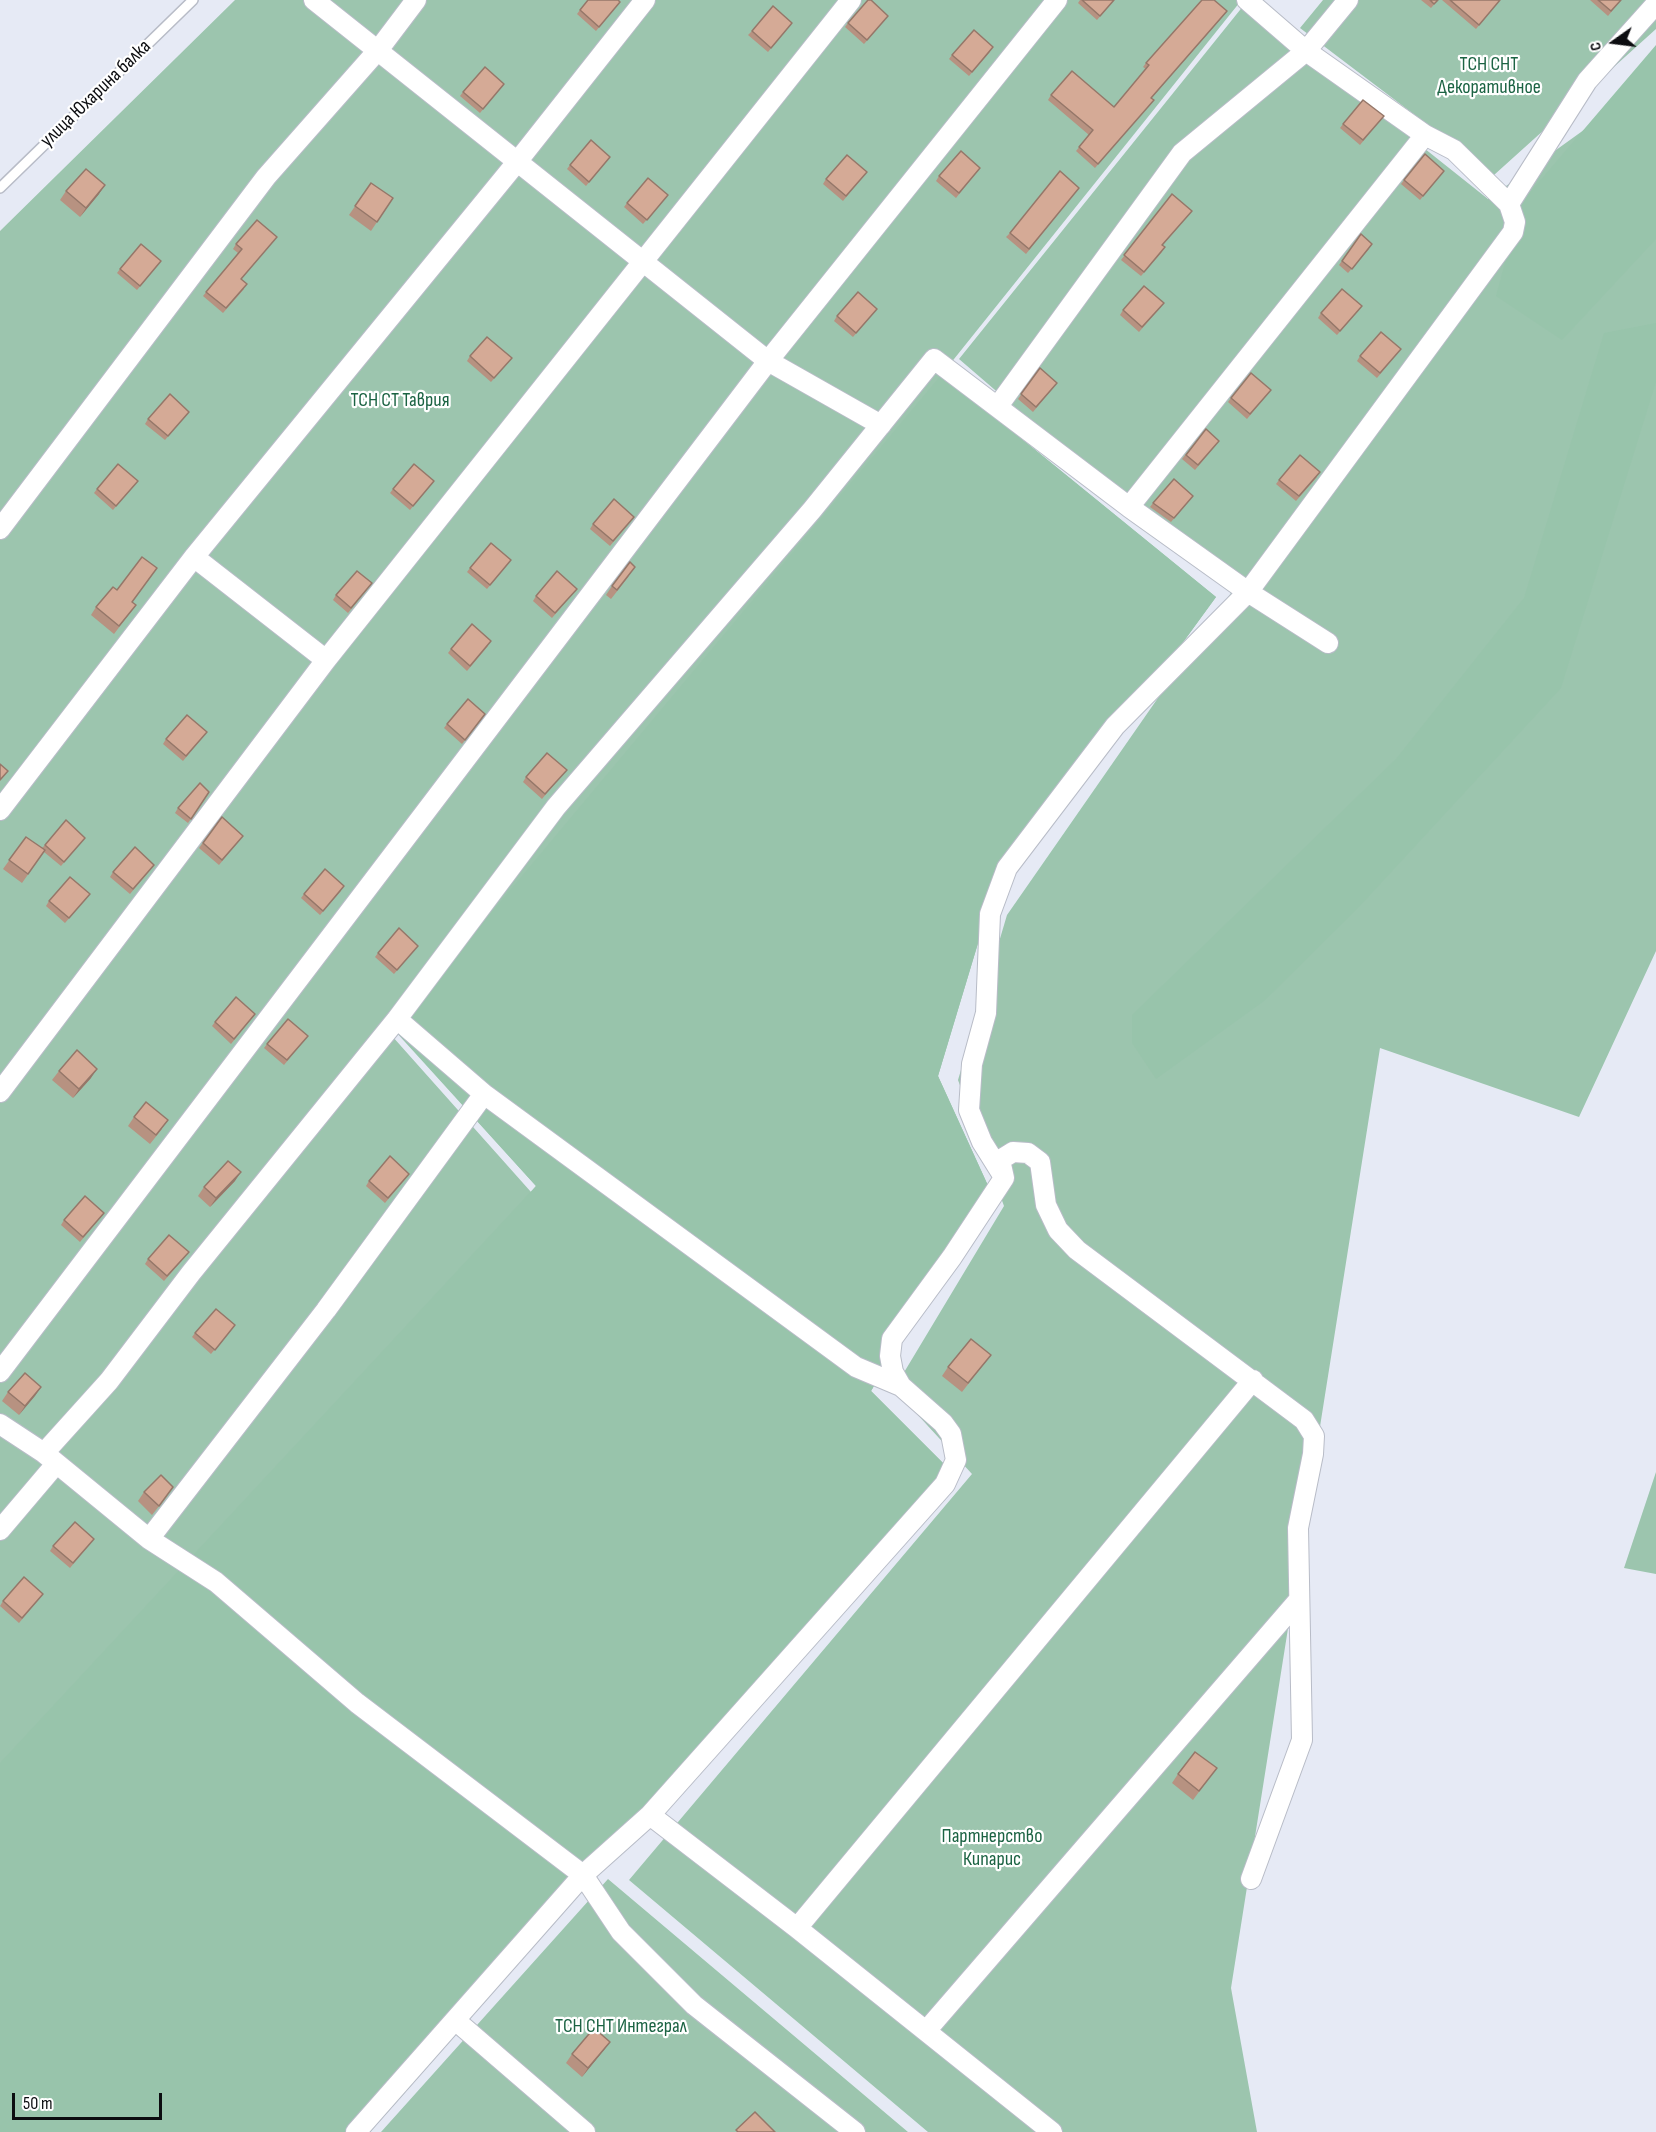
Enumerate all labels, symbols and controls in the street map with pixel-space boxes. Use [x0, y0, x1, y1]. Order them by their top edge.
north arrow [1584, 12, 1644, 72]
street label: улица Юхарина балка [36, 35, 156, 153]
text: С [1586, 40, 1606, 53]
park label: ТСН СНТ Декоративное [1437, 53, 1541, 100]
park label: ТСН СТ Таврия [351, 389, 449, 413]
park label: Партнерство Кипарис [942, 1825, 1042, 1872]
park label: ТСН СНТ Интеграл [555, 2015, 687, 2039]
scale bar [15, 2081, 165, 2119]
text: 50 m [23, 2093, 53, 2114]

